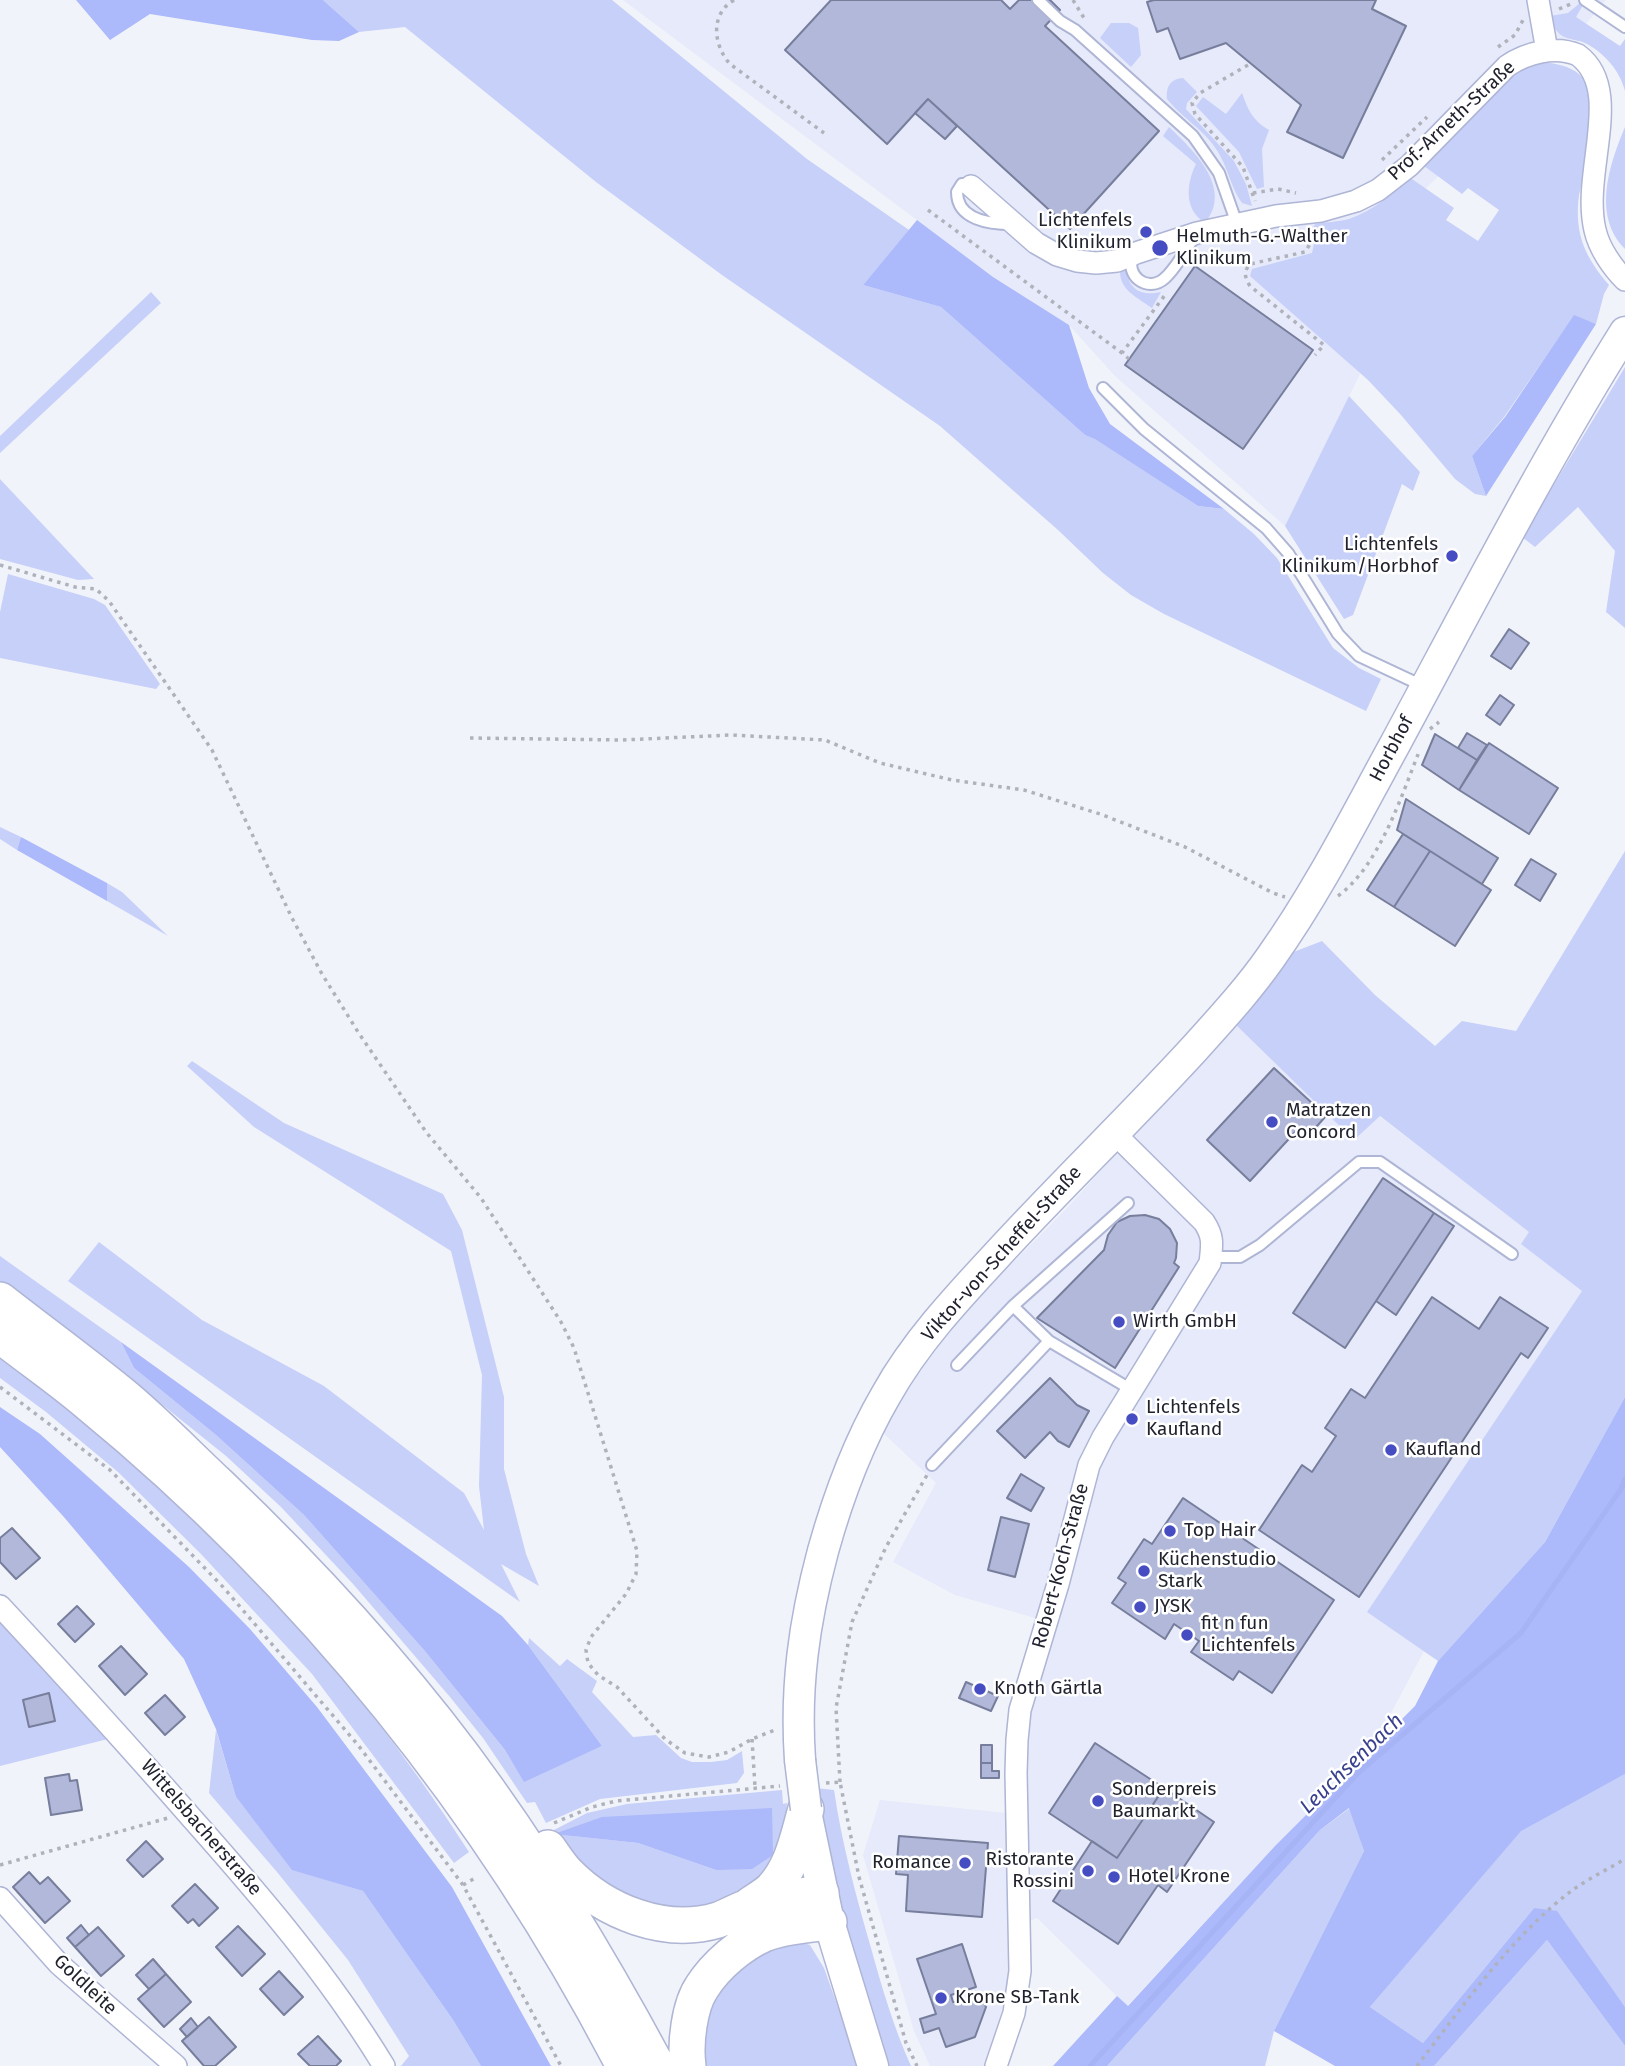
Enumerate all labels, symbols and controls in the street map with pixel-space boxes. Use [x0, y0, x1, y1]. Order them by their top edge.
street label: Prof.-Arneth-Straße [1384, 56, 1520, 186]
place label: Lichtenfels Klinikum [1038, 210, 1132, 254]
marker: Lichtenfels Klinikum [1138, 224, 1154, 240]
place label: Helmuth-G.-Walther Klinikum [1176, 226, 1348, 270]
marker: Helmuth-G.-Walther Klinikum [1150, 238, 1170, 258]
place label: Lichtenfels Klinikum/Horbhof [1281, 534, 1438, 578]
marker: Lichtenfels Klinikum/Horbhof [1444, 548, 1460, 564]
street label: Horbhof [1365, 712, 1419, 786]
place label: Matratzen Concord [1286, 1100, 1371, 1144]
marker: Matratzen Concord [1264, 1114, 1280, 1130]
street label: Viktor-von-Scheffel-Straße [917, 1162, 1087, 1346]
place label: Wirth GmbH [1133, 1311, 1237, 1333]
marker: Wirth GmbH [1111, 1314, 1127, 1330]
place label: Lichtenfels Kaufland [1146, 1397, 1240, 1441]
marker: Lichtenfels Kaufland [1124, 1411, 1140, 1427]
place label: Kaufland [1405, 1439, 1481, 1461]
marker: Kaufland [1383, 1442, 1399, 1458]
street label: Robert-Koch-Straße [1028, 1481, 1094, 1651]
place label: Top Hair [1184, 1520, 1256, 1542]
marker: Top Hair [1162, 1523, 1178, 1539]
place label: Küchenstudio Stark [1158, 1549, 1276, 1593]
marker: Küchenstudio Stark [1136, 1563, 1152, 1579]
place label: JYSK [1154, 1596, 1191, 1618]
marker: JYSK [1132, 1599, 1148, 1615]
place label: fit n fun Lichtenfels [1201, 1613, 1295, 1657]
marker: fit n fun Lichtenfels [1179, 1627, 1195, 1643]
place label: Knoth Gärtla [994, 1678, 1103, 1700]
marker: Knoth Gärtla [972, 1681, 988, 1697]
water label: Leuchsenbach [1295, 1708, 1409, 1820]
street label: Wittelsbacherstraße [136, 1755, 266, 1901]
place label: Sonderpreis Baumarkt [1112, 1779, 1216, 1823]
marker: Sonderpreis Baumarkt [1090, 1793, 1106, 1809]
place label: Ristorante Rossini [986, 1849, 1074, 1893]
place label: Romance [872, 1852, 951, 1874]
marker: Romance [957, 1855, 973, 1871]
marker: Ristorante Rossini [1080, 1863, 1096, 1879]
place label: Hotel Krone [1128, 1866, 1230, 1888]
marker: Hotel Krone [1106, 1869, 1122, 1885]
street label: Goldleite [49, 1950, 121, 2020]
place label: Krone SB-Tank [955, 1987, 1079, 2009]
marker: Krone SB-Tank [933, 1990, 949, 2006]

